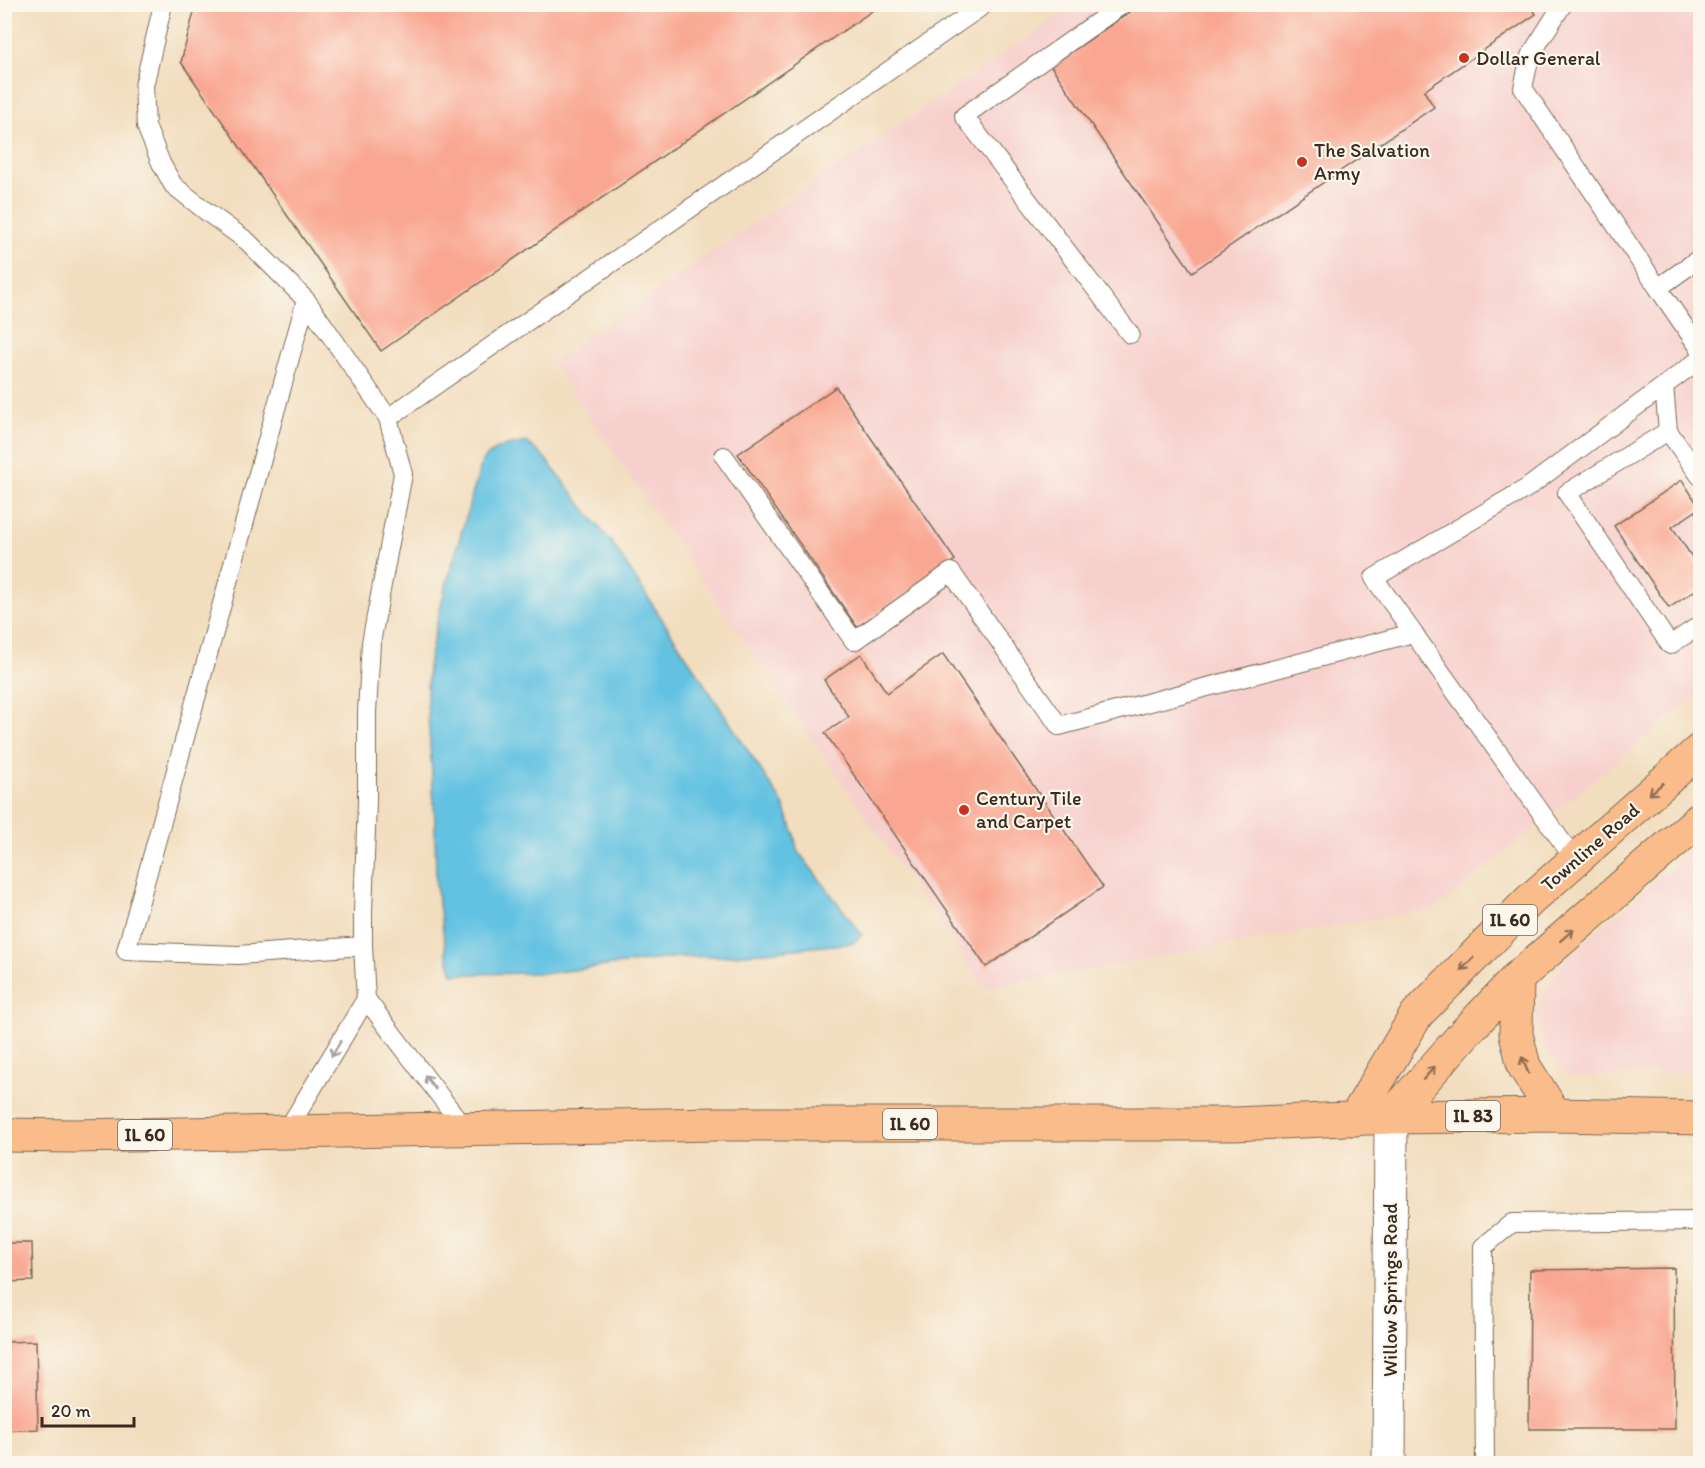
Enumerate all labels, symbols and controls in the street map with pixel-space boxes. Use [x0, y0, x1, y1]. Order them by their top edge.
place label: Dollar General [1476, 46, 1601, 70]
marker: Dollar General [1457, 51, 1471, 65]
place label: The Salvation Army [1314, 138, 1430, 185]
marker: The Salvation Army [1295, 155, 1309, 169]
one-way arrow [1649, 782, 1664, 796]
place label: Century Tile and Carpet [976, 786, 1081, 833]
street label: Townline Road [1536, 797, 1644, 896]
marker: Century Tile and Carpet [957, 803, 971, 817]
road number: IL 60 [1483, 905, 1537, 935]
one-way arrow [1559, 929, 1575, 942]
one-way arrow [1460, 956, 1474, 971]
one-way arrow [330, 1040, 342, 1057]
one-way arrow [1519, 1056, 1530, 1075]
one-way arrow [1423, 1065, 1436, 1081]
one-way arrow [423, 1075, 436, 1091]
road number: IL 83 [1446, 1101, 1500, 1131]
road number: IL 60 [883, 1109, 937, 1139]
road number: IL 60 [118, 1120, 172, 1150]
street label: Willow Springs Road [1378, 1203, 1402, 1377]
scale bar [42, 1390, 134, 1428]
text: 20 m [51, 1400, 91, 1422]

